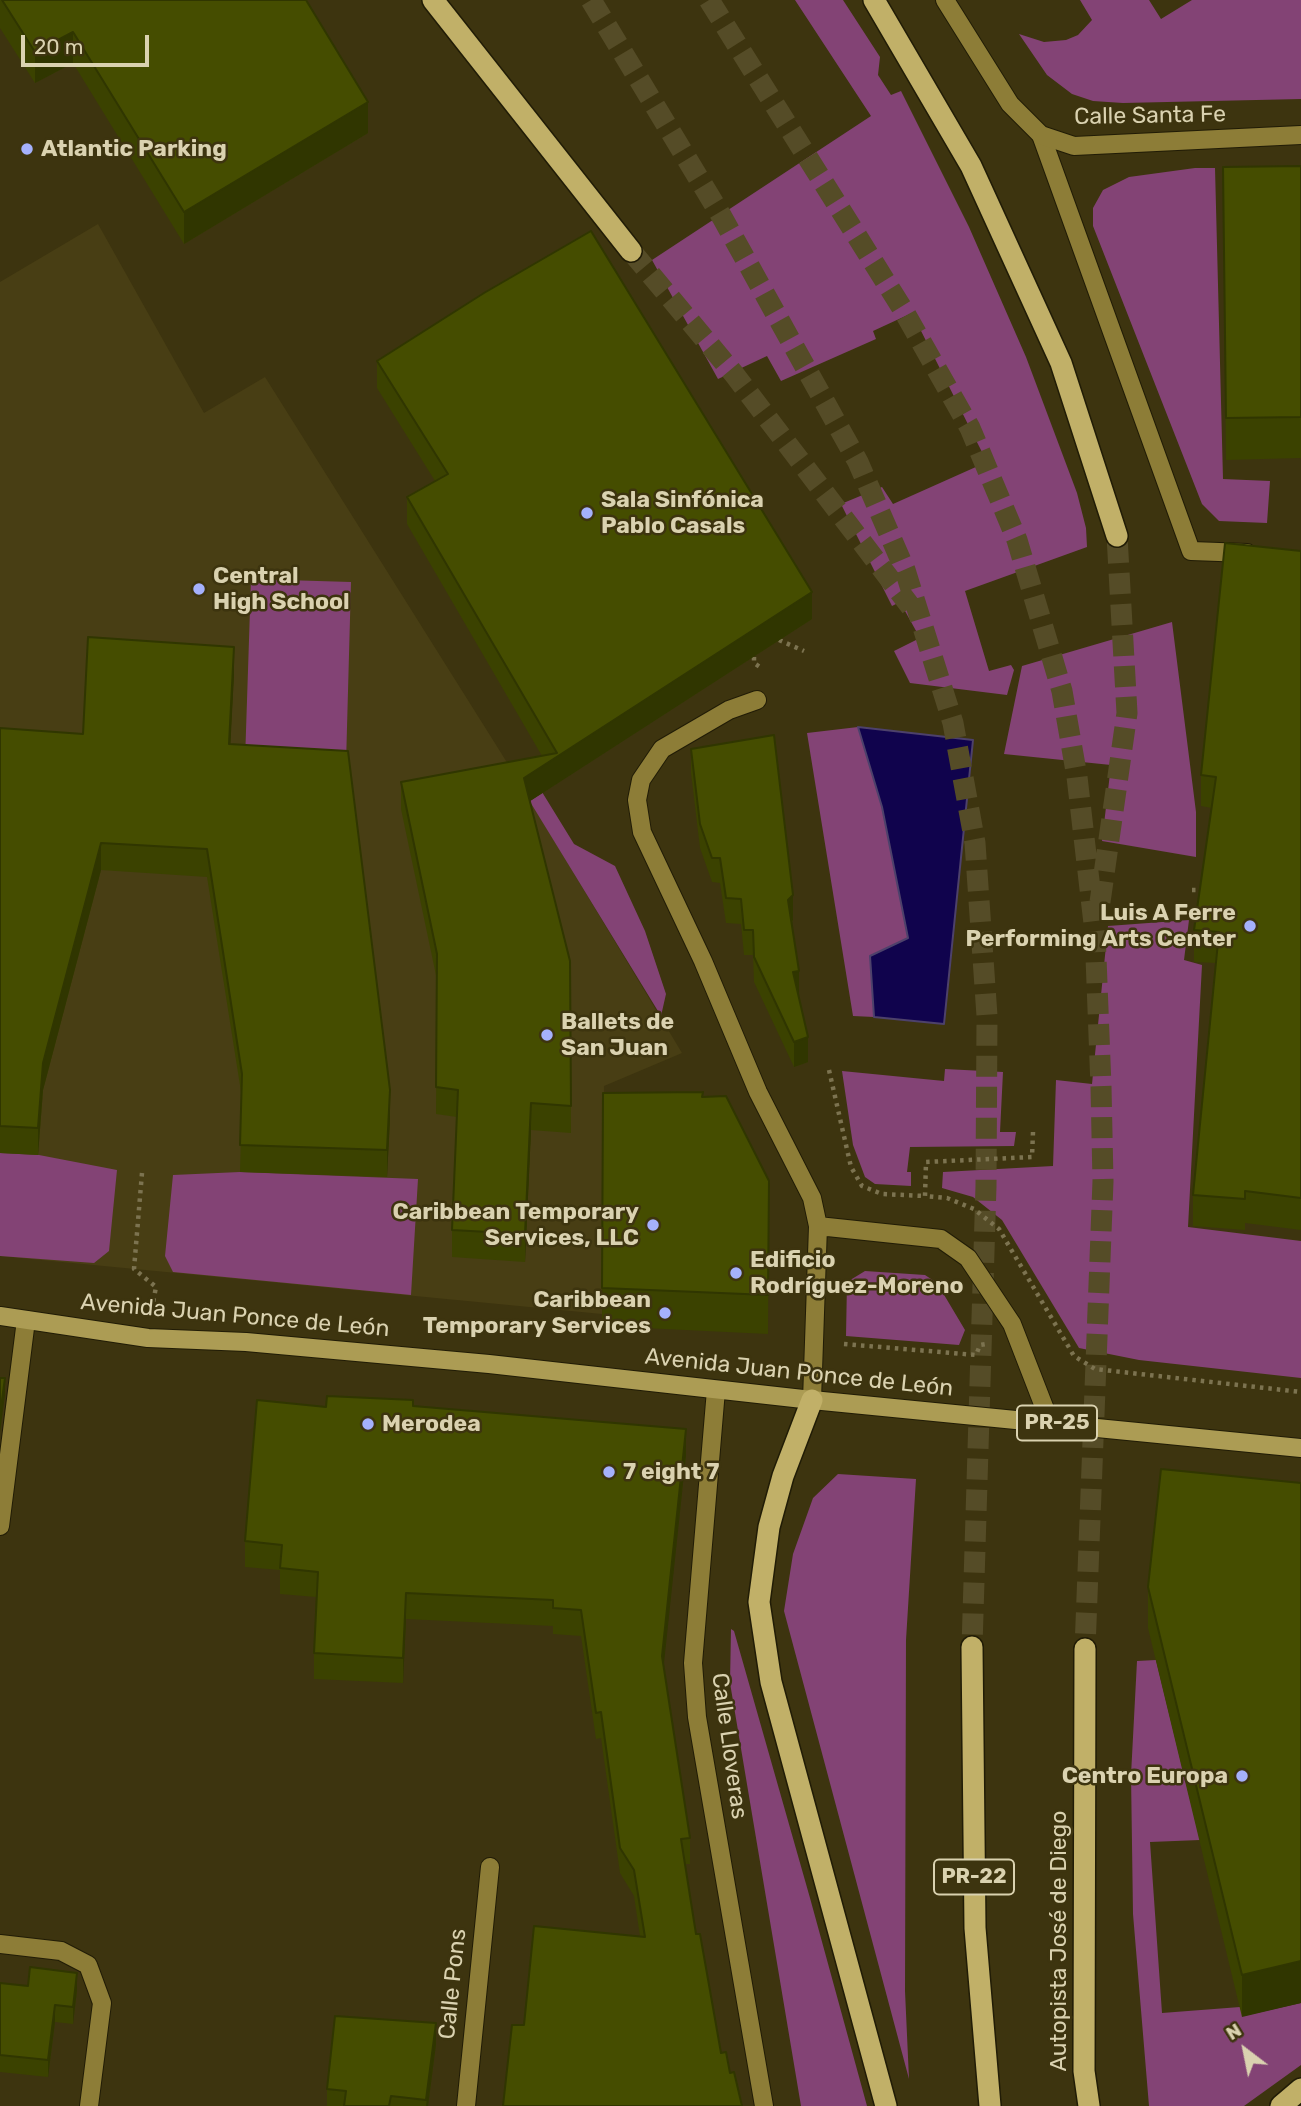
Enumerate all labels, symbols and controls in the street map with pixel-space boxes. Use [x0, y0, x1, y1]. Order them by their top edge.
scale bar [24, 21, 152, 65]
text: 20 m [34, 34, 83, 59]
street label: Calle Santa Fe [1074, 101, 1226, 131]
place label: Atlantic Parking [41, 135, 227, 163]
marker: Atlantic Parking [19, 141, 35, 157]
place label: Sala Sinfónica Pablo Casals [601, 486, 764, 540]
marker: Sala Sinfónica Pablo Casals [579, 505, 595, 521]
place label: Central High School [213, 562, 350, 616]
marker: Central High School [191, 581, 207, 597]
place label: Luis A Ferre Performing Arts Center [965, 899, 1236, 953]
marker: Luis A Ferre Performing Arts Center [1242, 918, 1258, 934]
place label: Ballets de San Juan [561, 1008, 674, 1062]
marker: Ballets de San Juan [539, 1027, 555, 1043]
place label: Caribbean Temporary Services, LLC [393, 1198, 639, 1252]
marker: Caribbean Temporary Services, LLC [645, 1217, 661, 1233]
place label: Edificio Rodríguez-Moreno [750, 1246, 964, 1300]
marker: Edificio Rodríguez-Moreno [728, 1265, 744, 1281]
place label: Caribbean Temporary Services [423, 1286, 651, 1340]
street label: Avenida Juan Ponce de León [79, 1289, 391, 1343]
marker: Caribbean Temporary Services [657, 1305, 673, 1321]
street label: Avenida Juan Ponce de León [643, 1343, 955, 1403]
road number: PR-25 [1017, 1406, 1097, 1440]
place label: Merodea [382, 1410, 481, 1438]
marker: Merodea [360, 1416, 376, 1432]
place label: 7 eight 7 [623, 1458, 720, 1486]
marker: 7 eight 7 [601, 1464, 617, 1480]
street label: Calle Lloveras [705, 1671, 753, 1821]
place label: Centro Europa [1062, 1762, 1228, 1790]
marker: Centro Europa [1234, 1768, 1250, 1784]
street label: Autopista José de Diego [1045, 1810, 1073, 2072]
road number: PR-22 [934, 1860, 1014, 1895]
street label: Calle Pons [433, 1927, 473, 2041]
north arrow [1210, 2015, 1280, 2085]
text: N [1222, 2018, 1245, 2045]

